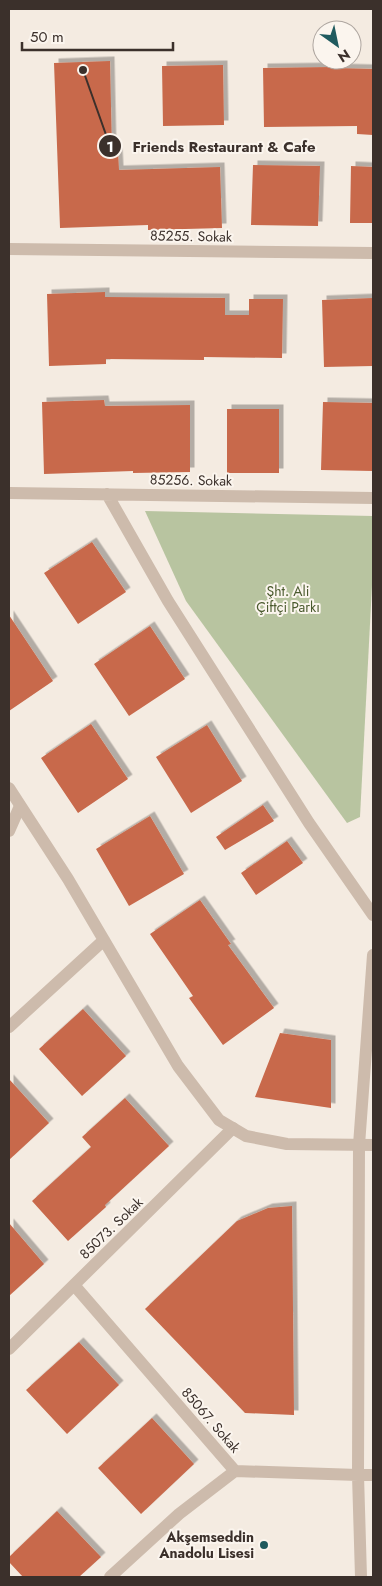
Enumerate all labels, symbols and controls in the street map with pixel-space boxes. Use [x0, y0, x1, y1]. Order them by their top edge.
scale bar [22, 20, 174, 52]
north arrow [312, 20, 362, 70]
text: 50 m [30, 26, 64, 48]
text: N [334, 44, 354, 67]
callout: Friends Restaurant & Cafe [98, 131, 326, 161]
text: 1 [106, 136, 114, 158]
text: Friends Restaurant & Cafe [132, 136, 316, 158]
street label: 85255. Sokak [150, 225, 233, 247]
street label: 85256. Sokak [150, 469, 233, 491]
park label: Şht. Ali Çiftçi Parkı [256, 581, 320, 617]
street label: 85073. Sokak [75, 1192, 148, 1264]
street label: 85067. Sokak [177, 1383, 246, 1458]
place label: Akşemseddin Anadolu Lisesi [158, 1527, 254, 1563]
marker: Akşemseddin Anadolu Lisesi [258, 1539, 270, 1551]

